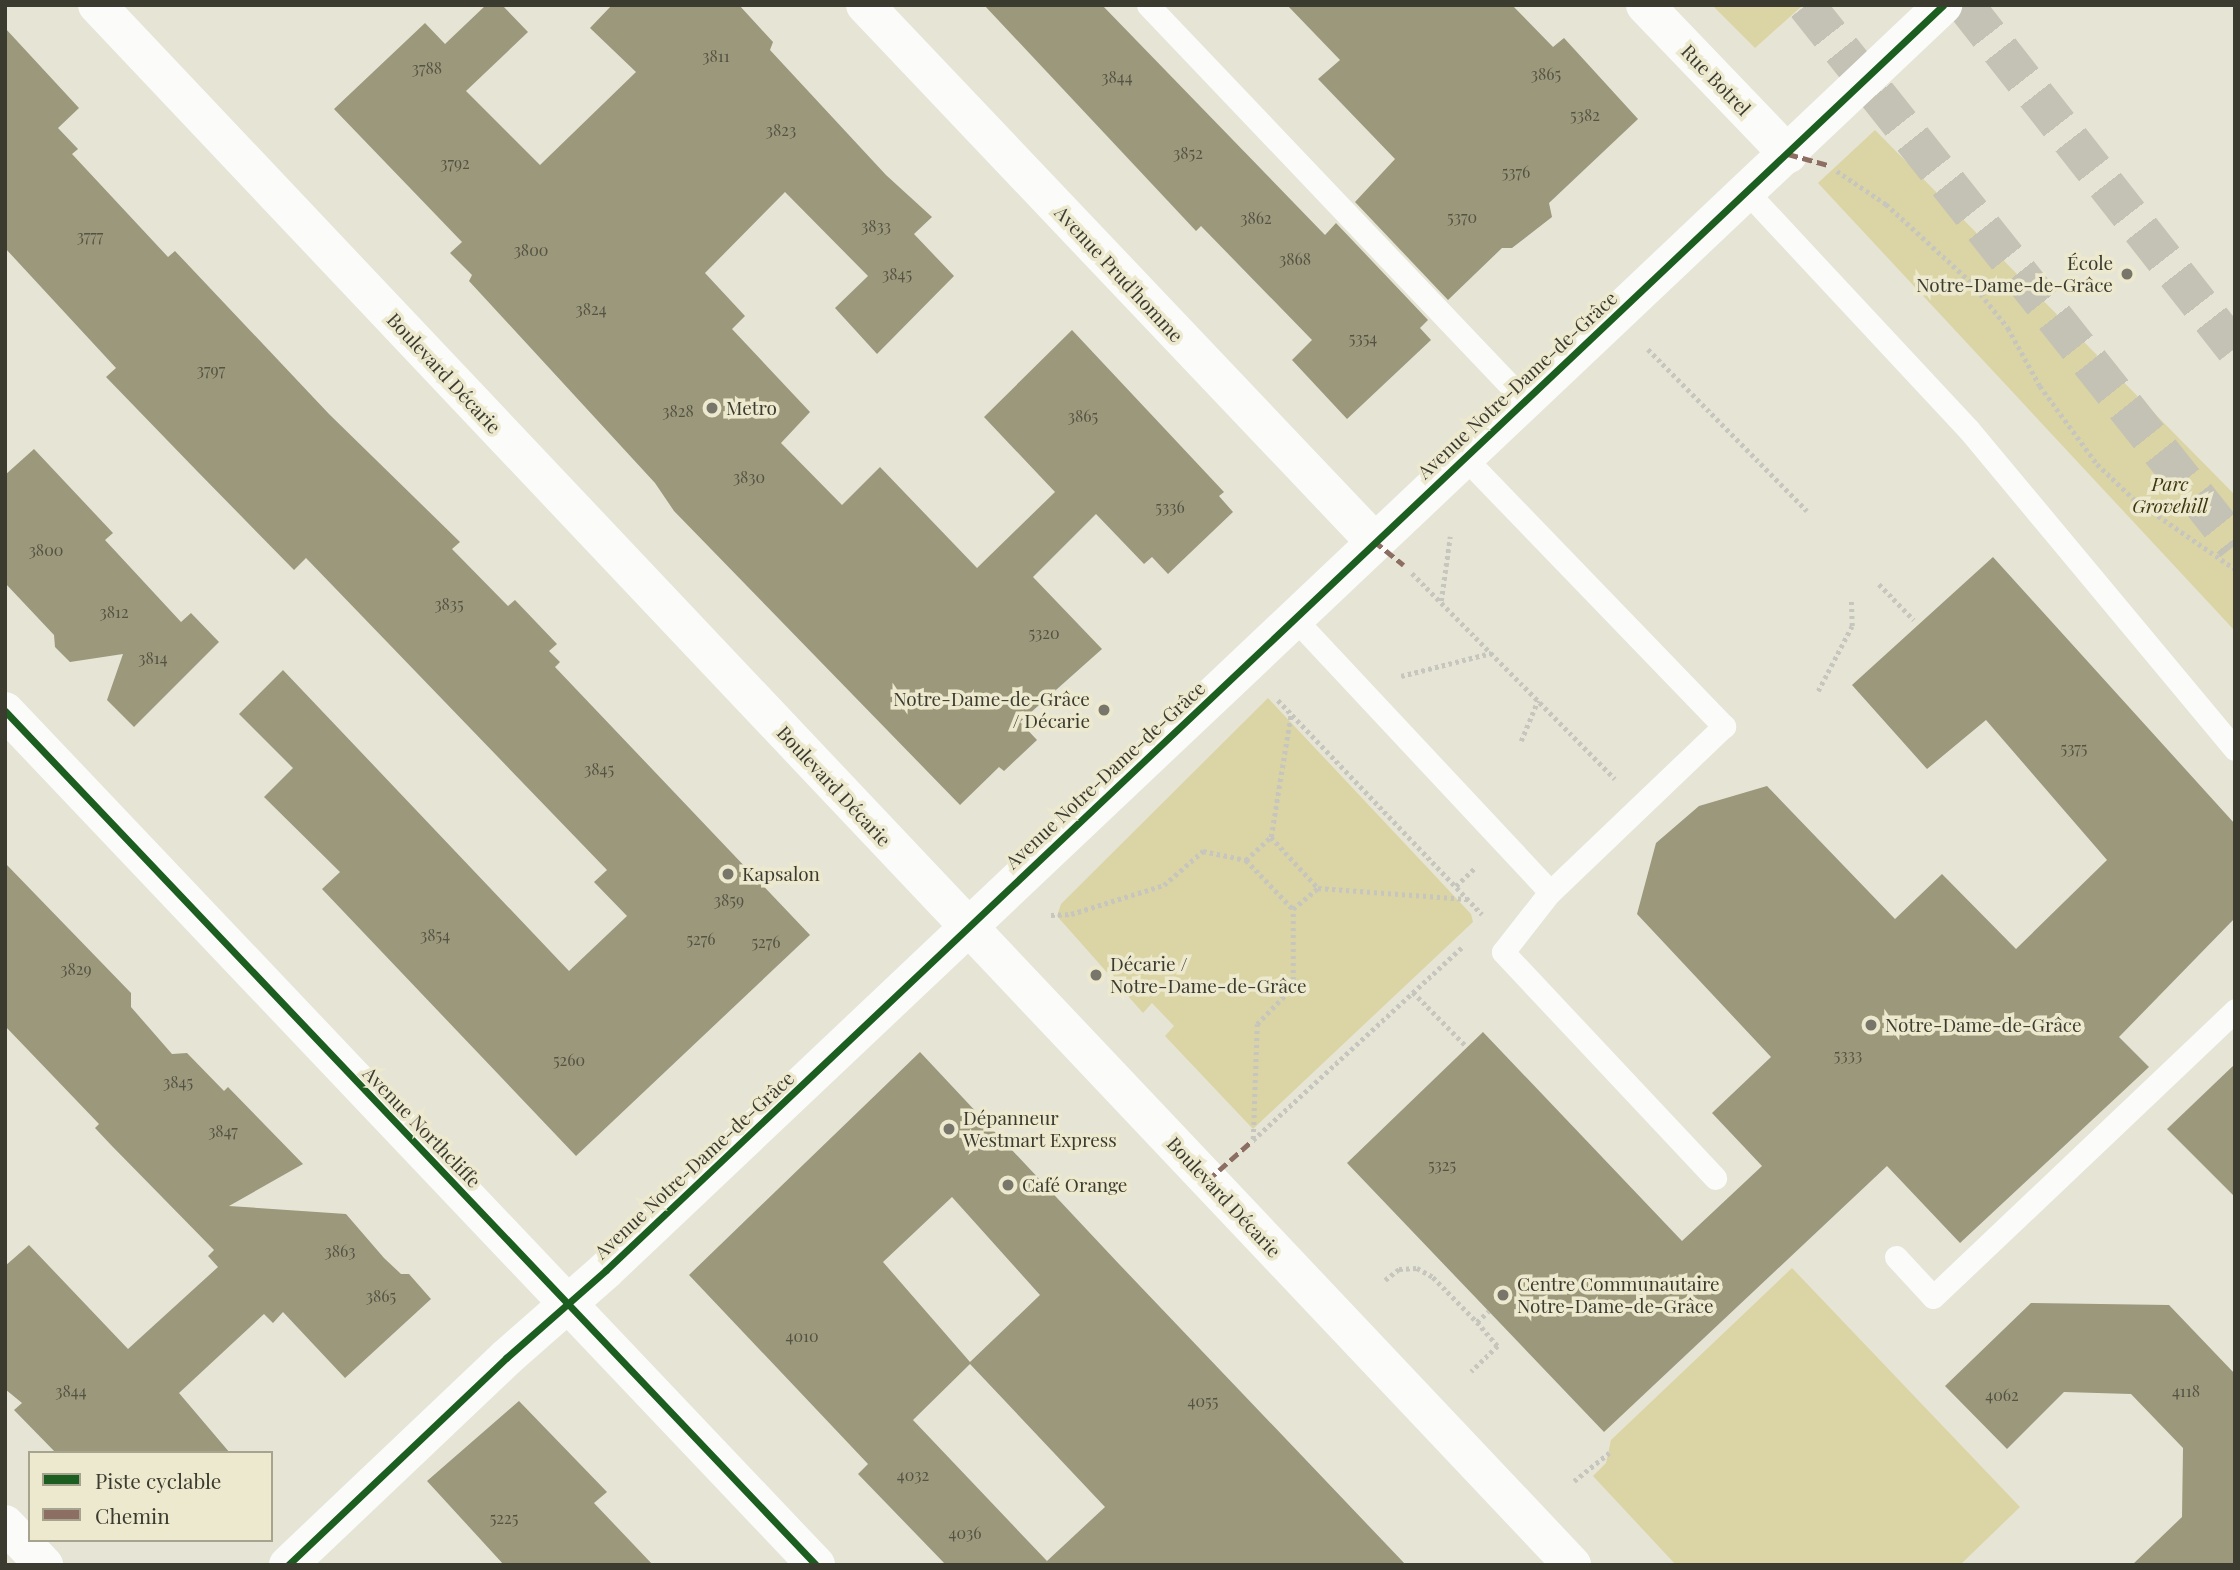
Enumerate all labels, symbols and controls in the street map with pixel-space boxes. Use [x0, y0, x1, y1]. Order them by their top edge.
street label: Rue Botrel [1677, 40, 1755, 120]
house number: 3811 [702, 46, 730, 66]
house number: 3788 [412, 58, 442, 78]
house number: 3865 [1531, 64, 1561, 84]
house number: 3844 [1101, 67, 1133, 87]
house number: 5382 [1570, 105, 1600, 125]
house number: 3823 [766, 120, 796, 140]
house number: 3852 [1173, 143, 1203, 163]
house number: 3792 [440, 153, 470, 173]
house number: 5376 [1502, 162, 1530, 182]
street label: Avenue Prud'homme [1050, 201, 1188, 347]
house number: 5370 [1447, 207, 1477, 227]
house number: 3862 [1240, 208, 1272, 228]
house number: 3833 [861, 216, 891, 236]
house number: 3777 [77, 226, 103, 246]
house number: 3800 [514, 240, 548, 260]
house number: 3868 [1279, 249, 1311, 269]
place label: École Notre-Dame-de-Grâce [1916, 252, 2113, 296]
house number: 3845 [882, 264, 912, 284]
marker: École Notre-Dame-de-Grâce [2119, 266, 2135, 282]
street label: Avenue Notre-Dame-de-Grâce [1413, 287, 1621, 483]
house number: 3824 [575, 299, 607, 319]
street label: Boulevard Décarie [382, 308, 506, 438]
house number: 5354 [1349, 328, 1377, 348]
house number: 3797 [197, 360, 225, 380]
place label: Metro [726, 397, 777, 419]
marker: Metro [704, 400, 720, 416]
house number: 3828 [662, 401, 694, 421]
house number: 3865 [1068, 406, 1098, 426]
house number: 3830 [733, 467, 765, 487]
park label: Parc Grovehill [2132, 473, 2208, 517]
house number: 5336 [1155, 497, 1185, 517]
house number: 3800 [29, 540, 63, 560]
house number: 3835 [434, 594, 464, 614]
house number: 3812 [99, 602, 129, 622]
house number: 5320 [1028, 623, 1060, 643]
house number: 3814 [138, 648, 168, 668]
street label: Avenue Notre-Dame-de-Grâce [1001, 677, 1209, 873]
place label: Notre-Dame-de-Grâce / Décarie [893, 688, 1090, 732]
marker: Notre-Dame-de-Grâce / Décarie [1096, 702, 1112, 718]
street label: Boulevard Décarie [772, 721, 896, 851]
house number: 5375 [2061, 738, 2087, 758]
house number: 3845 [584, 759, 614, 779]
place label: Kapsalon [742, 863, 820, 885]
marker: Kapsalon [720, 866, 736, 882]
house number: 3859 [714, 890, 744, 910]
house number: 3854 [420, 925, 450, 945]
house number: 5276 [686, 929, 716, 949]
house number: 5276 [751, 932, 781, 952]
place label: Décarie / Notre-Dame-de-Grâce [1110, 953, 1307, 997]
house number: 3829 [60, 959, 92, 979]
marker: Décarie / Notre-Dame-de-Grâce [1088, 967, 1104, 983]
place label: Notre-Dame-de-Grâce [1885, 1014, 2082, 1036]
marker: Notre-Dame-de-Grâce [1863, 1017, 1879, 1033]
house number: 5333 [1834, 1045, 1862, 1065]
house number: 5260 [553, 1050, 585, 1070]
street label: Avenue Northcliffe [359, 1062, 485, 1192]
street label: Avenue Notre-Dame-de-Grâce [590, 1067, 798, 1263]
house number: 3845 [163, 1072, 193, 1092]
place label: Dépanneur Westmart Express [963, 1107, 1117, 1151]
house number: 3847 [208, 1121, 238, 1141]
marker: Dépanneur Westmart Express [941, 1121, 957, 1137]
street label: Boulevard Décarie [1162, 1132, 1286, 1262]
house number: 5325 [1428, 1155, 1456, 1175]
place label: Café Orange [1022, 1174, 1127, 1196]
marker: Café Orange [1000, 1177, 1016, 1193]
house number: 3863 [324, 1241, 356, 1261]
place label: Centre Communautaire Notre-Dame-de-Grâce [1517, 1273, 1720, 1317]
house number: 3865 [366, 1286, 396, 1306]
marker: Centre Communautaire Notre-Dame-de-Grâce [1495, 1287, 1511, 1303]
house number: 4010 [785, 1326, 819, 1346]
house number: 3844 [55, 1381, 87, 1401]
house number: 4118 [2172, 1381, 2200, 1401]
house number: 4062 [1985, 1385, 2019, 1405]
house number: 4055 [1188, 1391, 1218, 1411]
legend [28, 1451, 273, 1542]
house number: 4032 [897, 1465, 929, 1485]
text: Piste cyclable [95, 1466, 221, 1494]
text: Chemin [95, 1501, 170, 1529]
house number: 5225 [490, 1508, 518, 1528]
house number: 4036 [949, 1523, 981, 1543]

